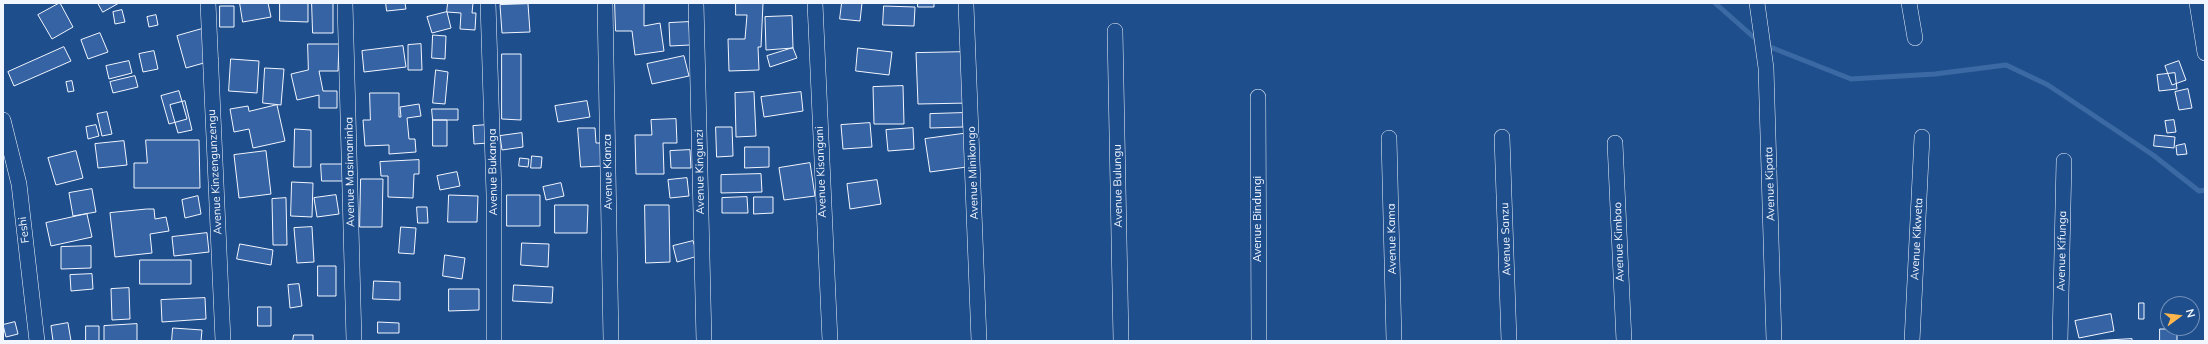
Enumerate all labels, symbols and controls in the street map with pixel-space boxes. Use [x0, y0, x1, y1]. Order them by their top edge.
street label: Avenue Kinzengunzengu [205, 109, 225, 235]
street label: Avenue Masimaninba [342, 117, 358, 227]
street label: Avenue Kisangani [813, 126, 829, 218]
street label: Avenue Minikongo [965, 126, 981, 220]
street label: Avenue Bukanga [486, 128, 500, 216]
street label: Avenue Kingunzi [693, 129, 707, 215]
street label: Avenue Kianza [601, 134, 615, 210]
street label: Avenue Bulungu [1111, 144, 1125, 228]
street label: Avenue Kipata [1762, 147, 1778, 221]
street label: Avenue Bindungi [1251, 176, 1265, 262]
street label: Avenue Kikweta [1908, 198, 1926, 280]
street label: Avenue Sanzu [1498, 202, 1514, 276]
street label: Avenue Kimbao [1611, 202, 1627, 282]
street label: Avenue Kama [1385, 203, 1399, 275]
street label: Avenue Kifunga [2055, 211, 2069, 291]
street label: Feshi [16, 216, 32, 244]
north arrow [2160, 296, 2200, 336]
text: N [2183, 307, 2198, 319]

